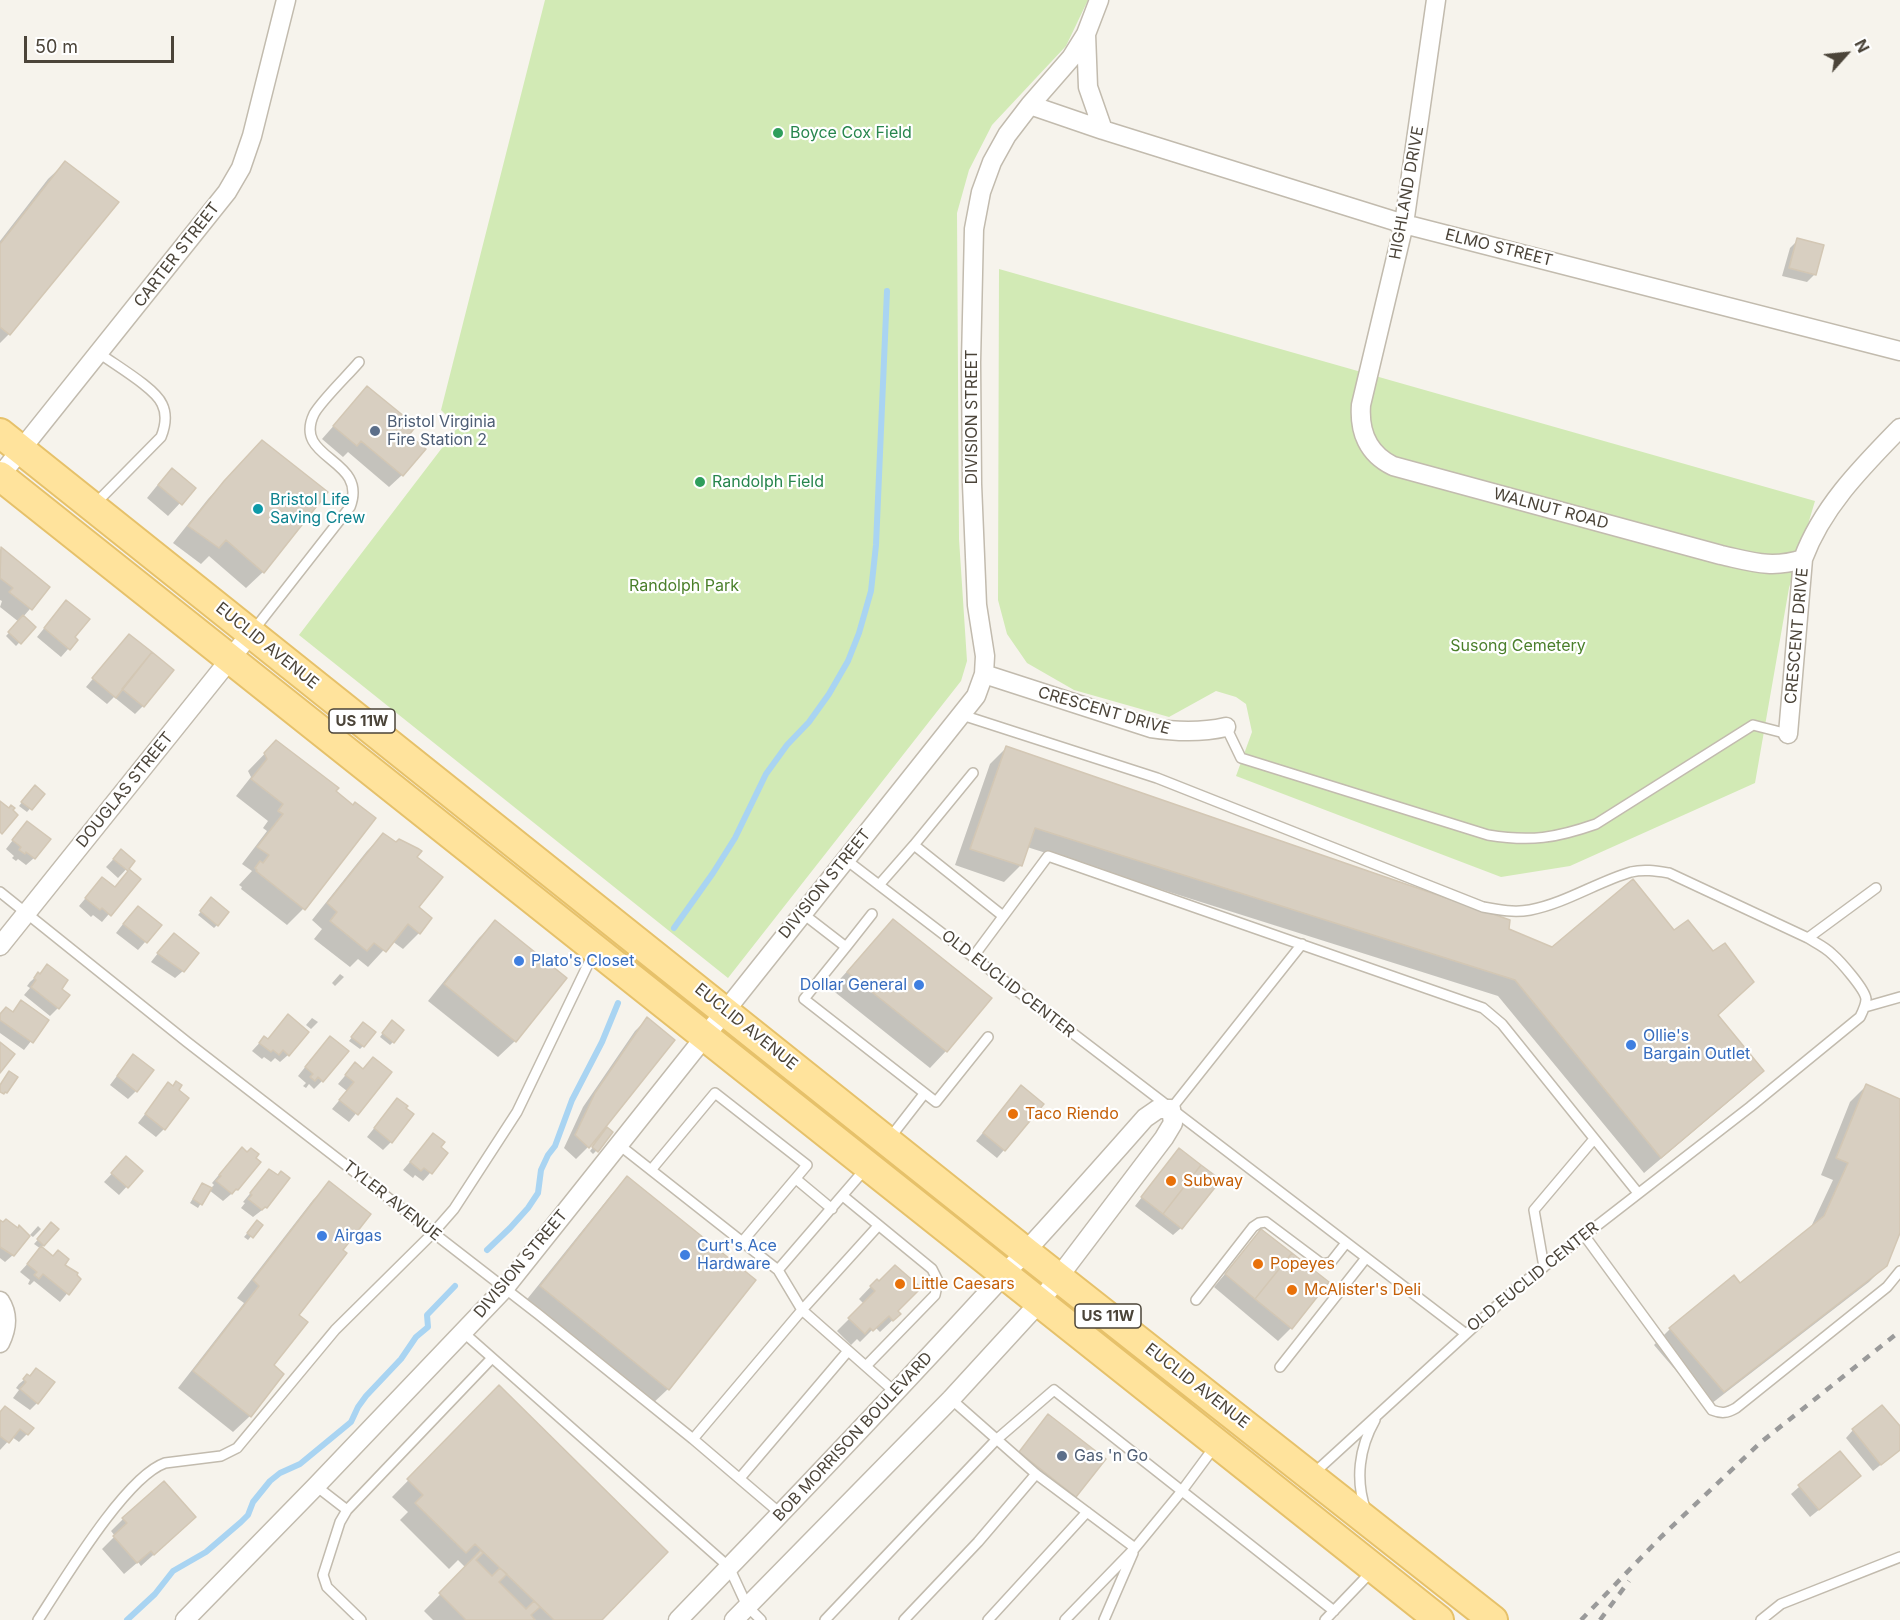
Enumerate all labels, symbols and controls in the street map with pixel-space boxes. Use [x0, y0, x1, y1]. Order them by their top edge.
scale bar [27, 24, 177, 62]
north arrow [1816, 24, 1876, 84]
text: 50 m [35, 36, 78, 57]
text: N [1850, 36, 1874, 56]
place label: Boyce Cox Field [790, 123, 912, 143]
street label: HIGHLAND DRIVE [1386, 125, 1428, 261]
marker: Boyce Cox Field [771, 126, 785, 140]
street label: CARTER STREET [130, 199, 224, 311]
street label: ELMO STREET [1443, 225, 1555, 271]
street label: DIVISION STREET [962, 350, 982, 484]
place label: Bristol Virginia Fire Station 2 [387, 412, 496, 450]
marker: Bristol Virginia Fire Station 2 [368, 424, 382, 438]
place label: Randolph Field [712, 472, 824, 492]
marker: Randolph Field [693, 475, 707, 489]
street label: WALNUT ROAD [1491, 484, 1611, 534]
place label: Bristol Life Saving Crew [270, 490, 365, 528]
marker: Bristol Life Saving Crew [251, 502, 265, 516]
street label: CRESCENT DRIVE [1781, 567, 1813, 705]
park label: Randolph Park [629, 576, 739, 596]
street label: EUCLID AVENUE [212, 599, 322, 693]
park label: Susong Cemetery [1450, 636, 1586, 656]
street label: CRESCENT DRIVE [1036, 683, 1172, 739]
road number: US 11W [329, 709, 395, 733]
street label: DOUGLAS STREET [73, 728, 177, 852]
street label: DIVISION STREET [775, 826, 875, 942]
street label: OLD EUCLID CENTER [938, 926, 1078, 1042]
place label: Plato's Closet [531, 951, 634, 971]
marker: Plato's Closet [512, 954, 526, 968]
place label: Dollar General [800, 975, 907, 995]
marker: Dollar General [912, 978, 926, 992]
street label: EUCLID AVENUE [691, 980, 801, 1074]
place label: Ollie's Bargain Outlet [1643, 1026, 1750, 1064]
marker: Ollie's Bargain Outlet [1624, 1038, 1638, 1052]
place label: Taco Riendo [1025, 1104, 1119, 1124]
marker: Taco Riendo [1006, 1107, 1020, 1121]
street label: TYLER AVENUE [339, 1157, 445, 1245]
place label: Subway [1183, 1171, 1243, 1191]
marker: Subway [1164, 1174, 1178, 1188]
street label: DIVISION STREET [470, 1206, 572, 1322]
street label: OLD EUCLID CENTER [1463, 1218, 1603, 1336]
place label: Airgas [334, 1226, 382, 1246]
marker: Airgas [315, 1229, 329, 1243]
place label: Curt's Ace Hardware [697, 1236, 777, 1274]
marker: Curt's Ace Hardware [678, 1248, 692, 1262]
place label: Popeyes [1270, 1254, 1335, 1274]
marker: Popeyes [1251, 1257, 1265, 1271]
place label: Little Caesars [912, 1274, 1015, 1294]
marker: Little Caesars [893, 1277, 907, 1291]
place label: McAlister's Deli [1304, 1280, 1421, 1300]
marker: McAlister's Deli [1285, 1283, 1299, 1297]
road number: US 11W [1075, 1304, 1141, 1328]
street label: EUCLID AVENUE [1141, 1339, 1253, 1433]
street label: BOB MORRISON BOULEVARD [769, 1348, 937, 1526]
place label: Gas 'n Go [1074, 1446, 1148, 1466]
marker: Gas 'n Go [1055, 1449, 1069, 1463]

